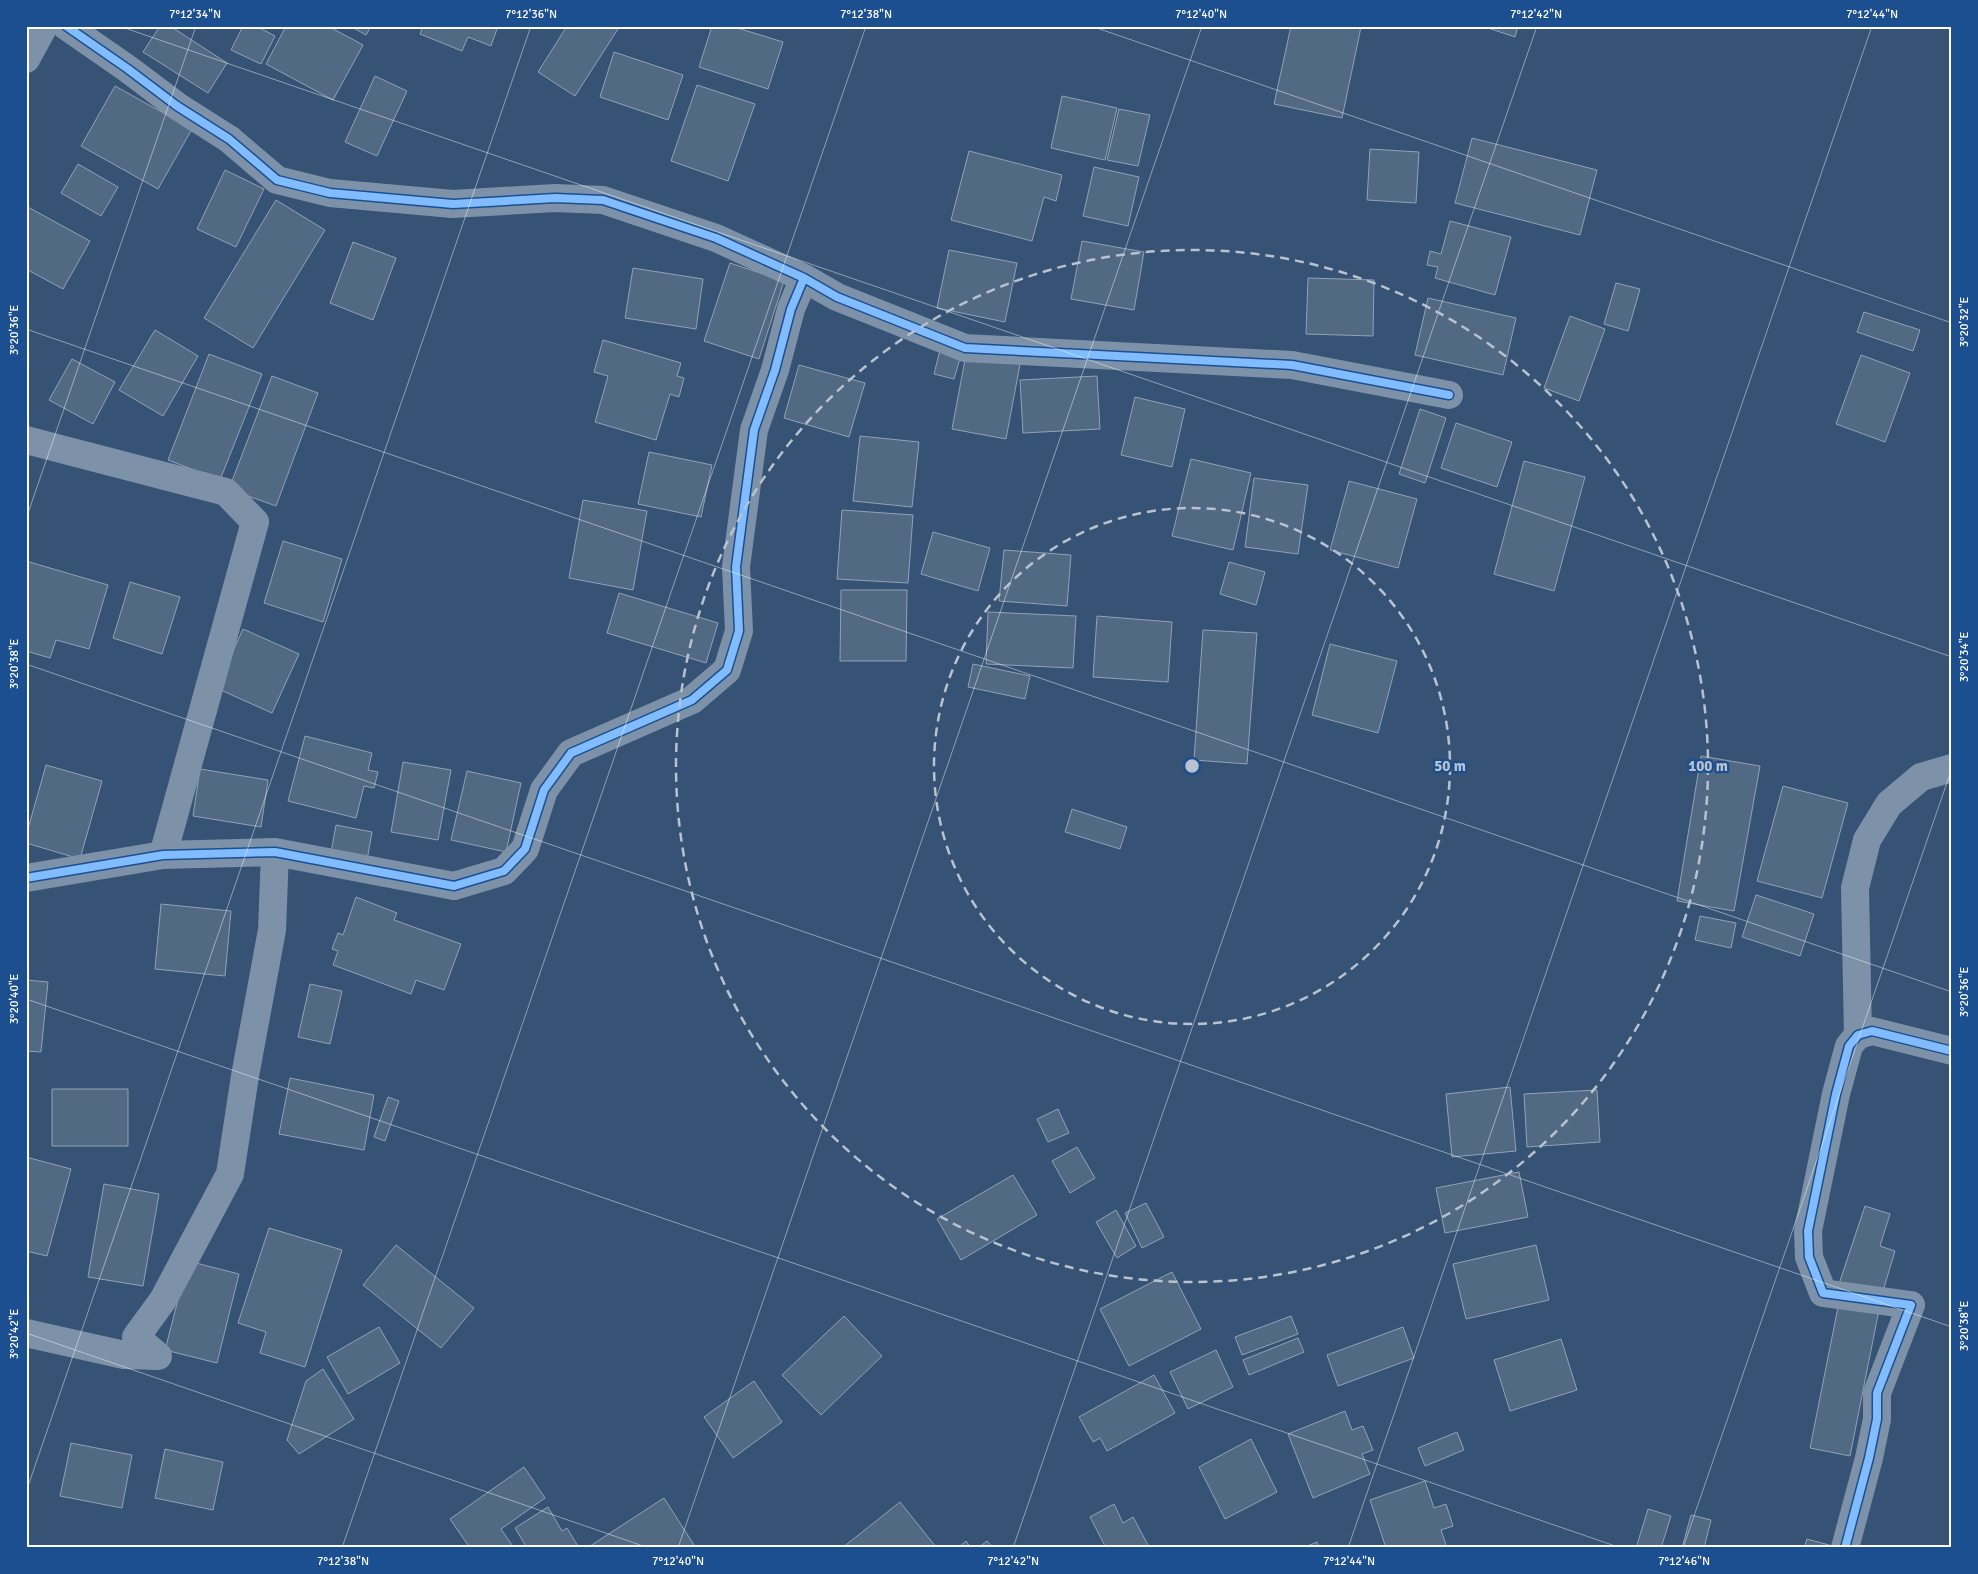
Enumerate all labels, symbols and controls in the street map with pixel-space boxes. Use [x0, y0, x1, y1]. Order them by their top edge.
text: 7°12'34"N [169, 7, 221, 22]
text: 7°12'36"N [505, 7, 557, 22]
text: 7°12'38"N [840, 7, 892, 22]
text: 7°12'40"N [1175, 7, 1227, 22]
text: 7°12'42"N [1510, 7, 1562, 22]
text: 7°12'44"N [1846, 7, 1898, 22]
text: 3°20'32"E [1957, 296, 1972, 347]
text: 3°20'36"E [7, 304, 22, 355]
text: 3°20'34"E [1957, 631, 1972, 682]
text: 3°20'38"E [7, 638, 22, 689]
centre of rings [1183, 757, 1201, 775]
text: 50 m [1434, 757, 1466, 775]
text: 100 m [1688, 757, 1728, 775]
text: 3°20'36"E [1957, 966, 1972, 1017]
text: 3°20'40"E [7, 973, 22, 1024]
text: 3°20'38"E [1957, 1300, 1972, 1351]
text: 3°20'42"E [7, 1308, 22, 1359]
text: 7°12'38"N [317, 1554, 369, 1569]
text: 7°12'40"N [652, 1554, 704, 1569]
text: 7°12'42"N [987, 1554, 1039, 1569]
text: 7°12'44"N [1323, 1554, 1375, 1569]
text: 7°12'46"N [1658, 1554, 1710, 1569]

